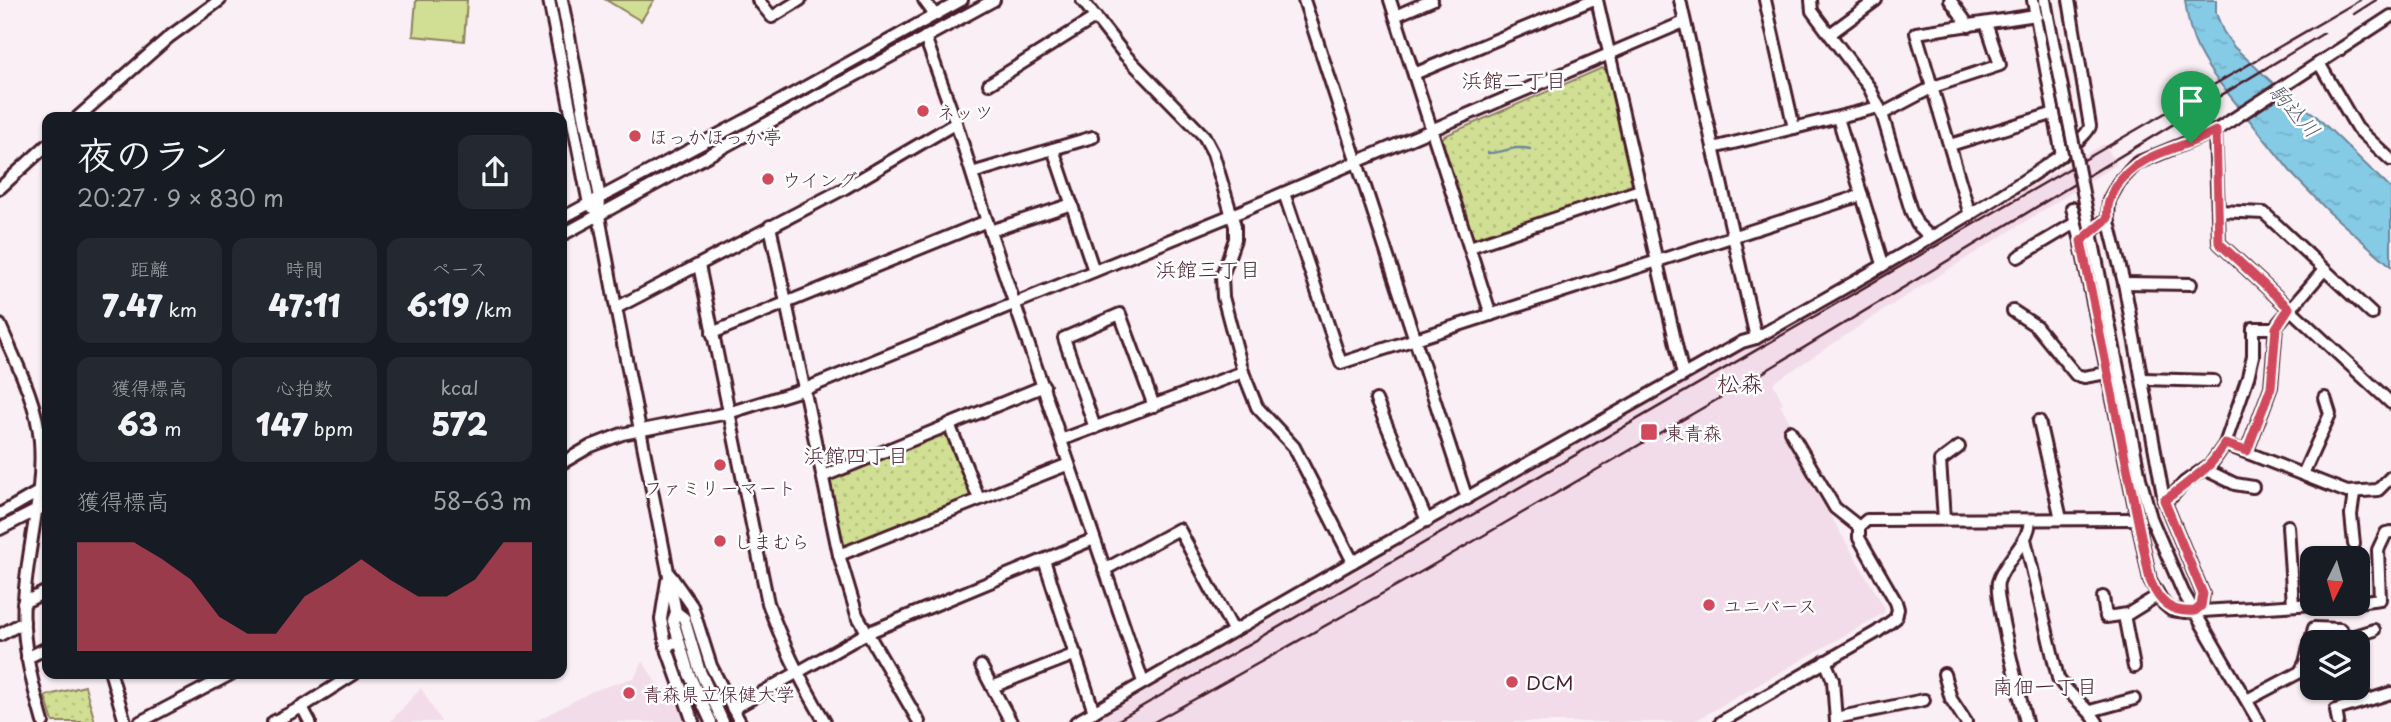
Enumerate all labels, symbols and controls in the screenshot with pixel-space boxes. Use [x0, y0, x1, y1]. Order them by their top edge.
district label: 浜館二丁目 [1462, 63, 1567, 95]
pin [2161, 71, 2221, 143]
water label: 駒込川 [2263, 76, 2329, 144]
icon: arrive [2172, 82, 2210, 120]
place label: ネッツ [937, 97, 993, 125]
marker: ネッツ [915, 103, 931, 119]
place label: ほっかほっか亭 [649, 122, 782, 150]
text: 夜のラン [77, 125, 229, 182]
marker: ほっかほっか亭 [627, 128, 643, 144]
button: share [458, 135, 532, 209]
place label: ウイング [782, 165, 857, 193]
marker: ウイング [760, 171, 776, 187]
text: 20:27 · 9 × 830 m [77, 180, 284, 215]
district label: 浜館三丁目 [1156, 252, 1261, 284]
text: 距離 [130, 254, 169, 282]
text: 時間 [285, 254, 324, 282]
text: ペース [432, 254, 487, 282]
text: 7.47 [102, 282, 162, 327]
text: 47:11 [268, 282, 341, 327]
text: 6:19 [407, 282, 470, 327]
text: km [162, 295, 197, 323]
text: /km [470, 295, 512, 323]
district label: 松森 [1717, 365, 1763, 400]
text: 獲得標高 [111, 373, 188, 401]
text: 心拍数 [276, 373, 333, 401]
text: kcal [441, 373, 478, 401]
text: 63 [118, 401, 158, 446]
text: 147 [256, 401, 308, 446]
text: 572 [431, 401, 488, 446]
text: m [158, 414, 181, 442]
text: bpm [308, 414, 353, 442]
place label: 東青森 [1665, 418, 1722, 446]
marker: 東青森 [1639, 422, 1659, 442]
district label: 浜館四丁目 [804, 438, 909, 470]
marker: ファミリーマート [712, 457, 728, 473]
place label: ファミリーマート [644, 473, 796, 501]
text: 獲得標高 [77, 483, 169, 518]
text: 58–63 m [432, 483, 532, 518]
place label: しまむら [734, 527, 810, 555]
marker: しまむら [712, 533, 728, 549]
north arrow [2300, 546, 2370, 616]
map controls [2300, 546, 2370, 700]
place label: ユニバース [1723, 591, 1817, 619]
marker: ユニバース [1701, 597, 1717, 613]
button: layers [2300, 630, 2370, 700]
place label: DCM [1526, 668, 1574, 696]
district label: 南佃一丁目 [1993, 669, 2098, 701]
marker: DCM [1504, 674, 1520, 690]
place label: 青森県立保健大学 [643, 679, 795, 707]
marker: 青森県立保健大学 [621, 685, 637, 701]

